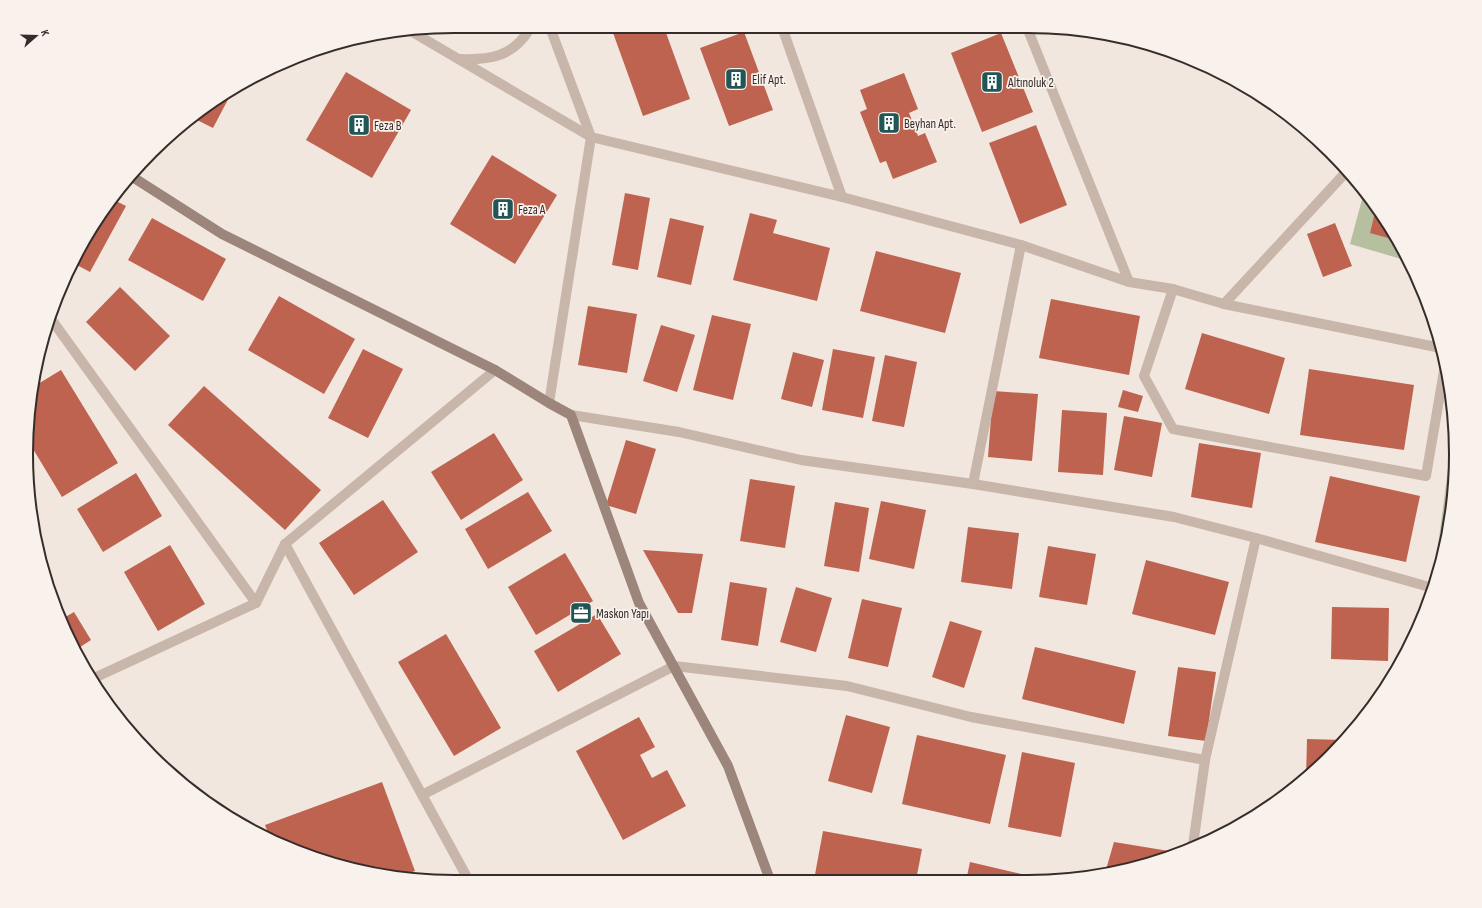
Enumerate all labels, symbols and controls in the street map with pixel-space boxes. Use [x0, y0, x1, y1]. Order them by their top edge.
north arrow [16, 16, 56, 56]
text: K [38, 28, 52, 38]
building icon: Elif Apt. [723, 66, 749, 92]
building icon: Altınoluk 2 [979, 69, 1005, 95]
place label: Elif Apt. [752, 72, 786, 88]
place label: Altınoluk 2 [1007, 75, 1054, 91]
building icon: Beyhan Apt. [876, 110, 902, 136]
building icon: Feza B [346, 112, 372, 138]
place label: Beyhan Apt. [904, 116, 956, 132]
place label: Feza B [374, 118, 402, 134]
building icon: Feza A [490, 196, 516, 222]
place label: Feza A [518, 202, 546, 218]
office icon: Maskon Yapı [568, 600, 594, 626]
place label: Maskon Yapı [596, 606, 649, 622]

